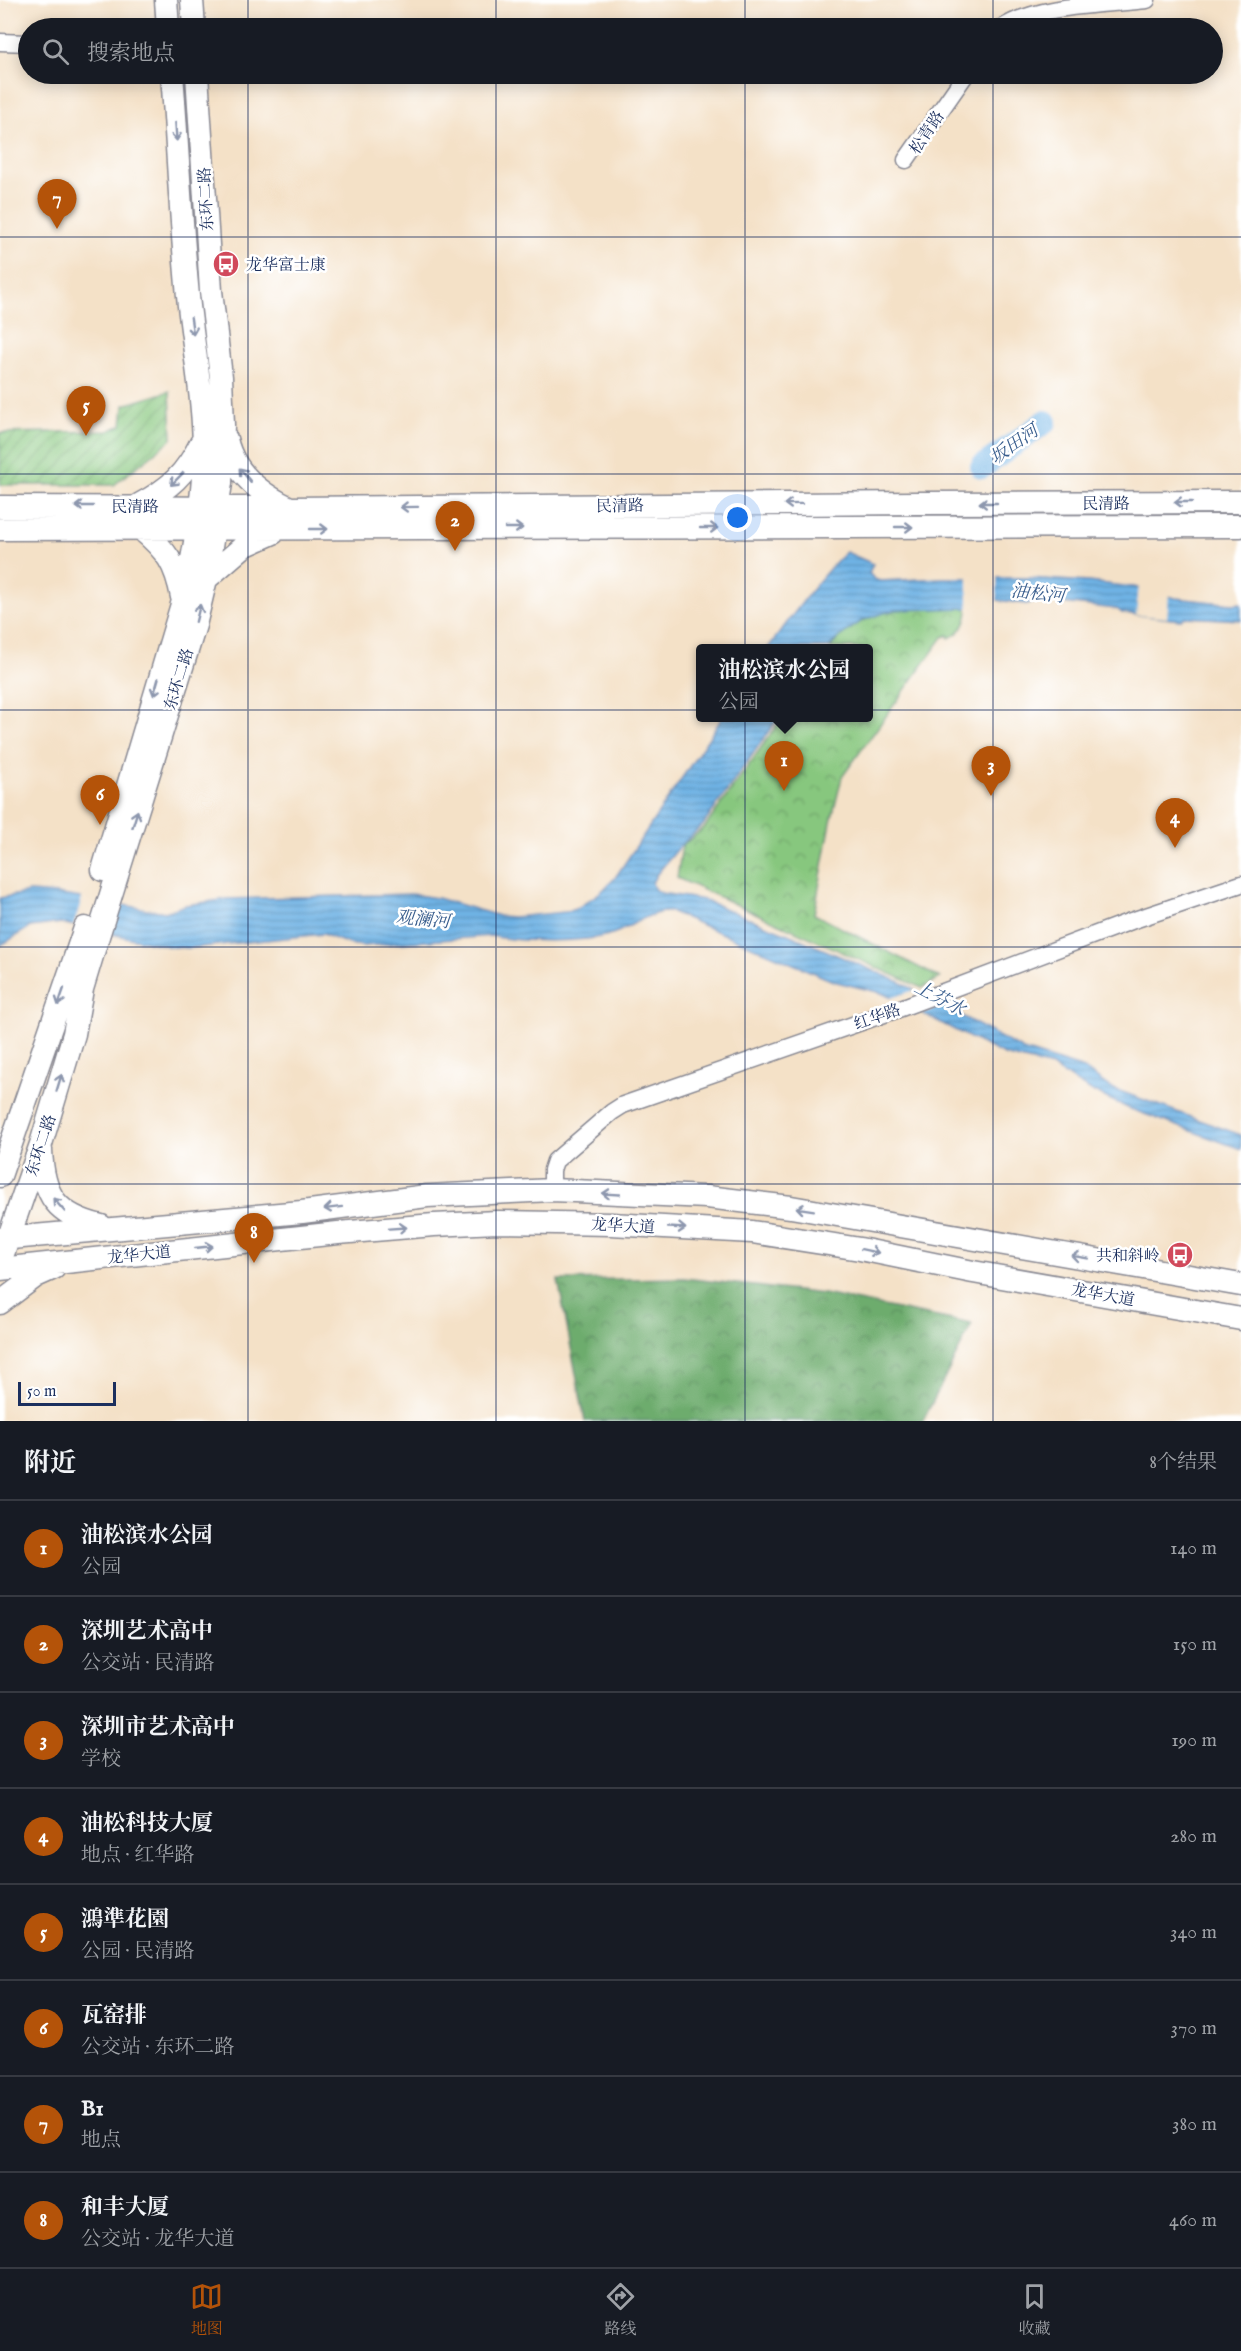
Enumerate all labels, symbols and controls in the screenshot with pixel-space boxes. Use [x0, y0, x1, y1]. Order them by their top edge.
search box [18, 18, 1223, 84]
icon: search [39, 35, 72, 68]
text: 搜索地点 [87, 40, 175, 68]
street label: 松青路 [906, 108, 949, 159]
one-way arrow [171, 121, 182, 141]
street label: 东环二路 [195, 166, 219, 231]
pin: 7 [38, 180, 76, 229]
bus stop icon: 龙华富士康 [211, 249, 241, 279]
place label: 龙华富士康 [246, 256, 326, 276]
one-way arrow [186, 316, 197, 336]
pin: 5 [66, 386, 106, 436]
water label: 坂田河 [986, 419, 1046, 470]
one-way arrow [239, 467, 252, 483]
one-way arrow [169, 472, 184, 486]
street label: 民清路 [1082, 495, 1130, 515]
one-way arrow [1173, 496, 1193, 508]
street label: 民清路 [596, 497, 644, 517]
one-way arrow [978, 497, 998, 509]
street label: 民清路 [111, 498, 159, 518]
one-way arrow [783, 498, 803, 510]
one-way arrow [74, 500, 94, 512]
one-way arrow [399, 501, 419, 513]
pin: 2 [436, 502, 474, 551]
your location [723, 503, 752, 532]
one-way arrow [893, 521, 913, 533]
one-way arrow [503, 522, 523, 534]
one-way arrow [698, 522, 718, 534]
one-way arrow [308, 523, 328, 535]
water label: 油松河 [1010, 580, 1069, 609]
one-way arrow [192, 604, 204, 623]
popup [696, 644, 873, 722]
street label: 东环二路 [161, 646, 199, 713]
text: 油松滨水公园 [718, 657, 851, 685]
one-way arrow [150, 677, 161, 696]
text: 公园 [718, 690, 758, 715]
pin: 1 [764, 742, 804, 791]
pin: 3 [972, 746, 1010, 796]
pin: 6 [80, 776, 120, 825]
pin: 4 [1156, 798, 1194, 848]
one-way arrow [130, 810, 141, 829]
water label: 观澜河 [395, 907, 454, 935]
water label: 上芬水 [910, 976, 970, 1023]
one-way arrow [55, 987, 66, 1006]
street label: 红华路 [852, 1001, 904, 1035]
one-way arrow [54, 1074, 65, 1093]
street label: 东环二路 [23, 1112, 61, 1179]
one-way arrow [601, 1188, 621, 1199]
one-way arrow [52, 1198, 66, 1213]
one-way arrow [324, 1203, 343, 1214]
one-way arrow [796, 1203, 815, 1214]
pin: 8 [234, 1214, 274, 1263]
street label: 龙华大道 [590, 1215, 655, 1239]
one-way arrow [388, 1222, 408, 1233]
one-way arrow [667, 1223, 686, 1234]
bus stop icon: 共和斜岭 [1165, 1240, 1195, 1270]
one-way arrow [194, 1241, 214, 1252]
street label: 龙华大道 [106, 1243, 172, 1269]
one-way arrow [860, 1246, 880, 1257]
place label: 共和斜岭 [1096, 1247, 1160, 1267]
one-way arrow [1071, 1251, 1090, 1262]
street label: 龙华大道 [1069, 1281, 1136, 1311]
scale bar [18, 1379, 116, 1406]
text: 50 m [27, 1382, 56, 1402]
text: 附近 [24, 1447, 76, 1480]
text: 8个结果 [1149, 1450, 1217, 1475]
text: 油松滨水公园 [81, 1522, 213, 1550]
text: 1 [40, 1536, 47, 1561]
text: 140 m [1170, 1536, 1217, 1561]
text: 公园 [81, 1555, 121, 1580]
text: 深圳艺术高中 [81, 1618, 213, 1646]
text: 2 [39, 1632, 48, 1657]
text: 150 m [1173, 1632, 1217, 1657]
text: 公交站 · 民清路 [81, 1651, 214, 1676]
text: 深圳市艺术高中 [81, 1714, 235, 1742]
text: 3 [40, 1728, 47, 1753]
text: 190 m [1171, 1728, 1217, 1753]
text: 学校 [81, 1747, 121, 1772]
text: 油松科技大厦 [81, 1810, 213, 1838]
text: 4 [39, 1824, 48, 1849]
text: 280 m [1170, 1824, 1217, 1849]
text: 地点 · 红华路 [81, 1843, 194, 1868]
text: 鴻準花園 [81, 1906, 169, 1934]
text: 5 [40, 1920, 47, 1945]
text: 340 m [1170, 1920, 1217, 1945]
text: 公园 · 民清路 [81, 1939, 194, 1964]
text: 瓦窑排 [81, 2002, 147, 2030]
text: 6 [39, 2016, 48, 2041]
text: 370 m [1171, 2016, 1217, 2041]
text: 公交站 · 东环二路 [81, 2035, 234, 2060]
text: B1 [81, 2095, 104, 2123]
text: 7 [39, 2112, 48, 2137]
text: 380 m [1172, 2112, 1217, 2137]
text: 地点 [81, 2128, 121, 2153]
text: 和丰大厦 [81, 2194, 169, 2222]
text: 8 [40, 2208, 47, 2233]
text: 460 m [1169, 2208, 1217, 2233]
text: 公交站 · 龙华大道 [81, 2227, 234, 2252]
tab: 地图 [190, 2280, 223, 2340]
tab: 路线 [604, 2280, 637, 2340]
tab: 收藏 [1018, 2280, 1051, 2340]

